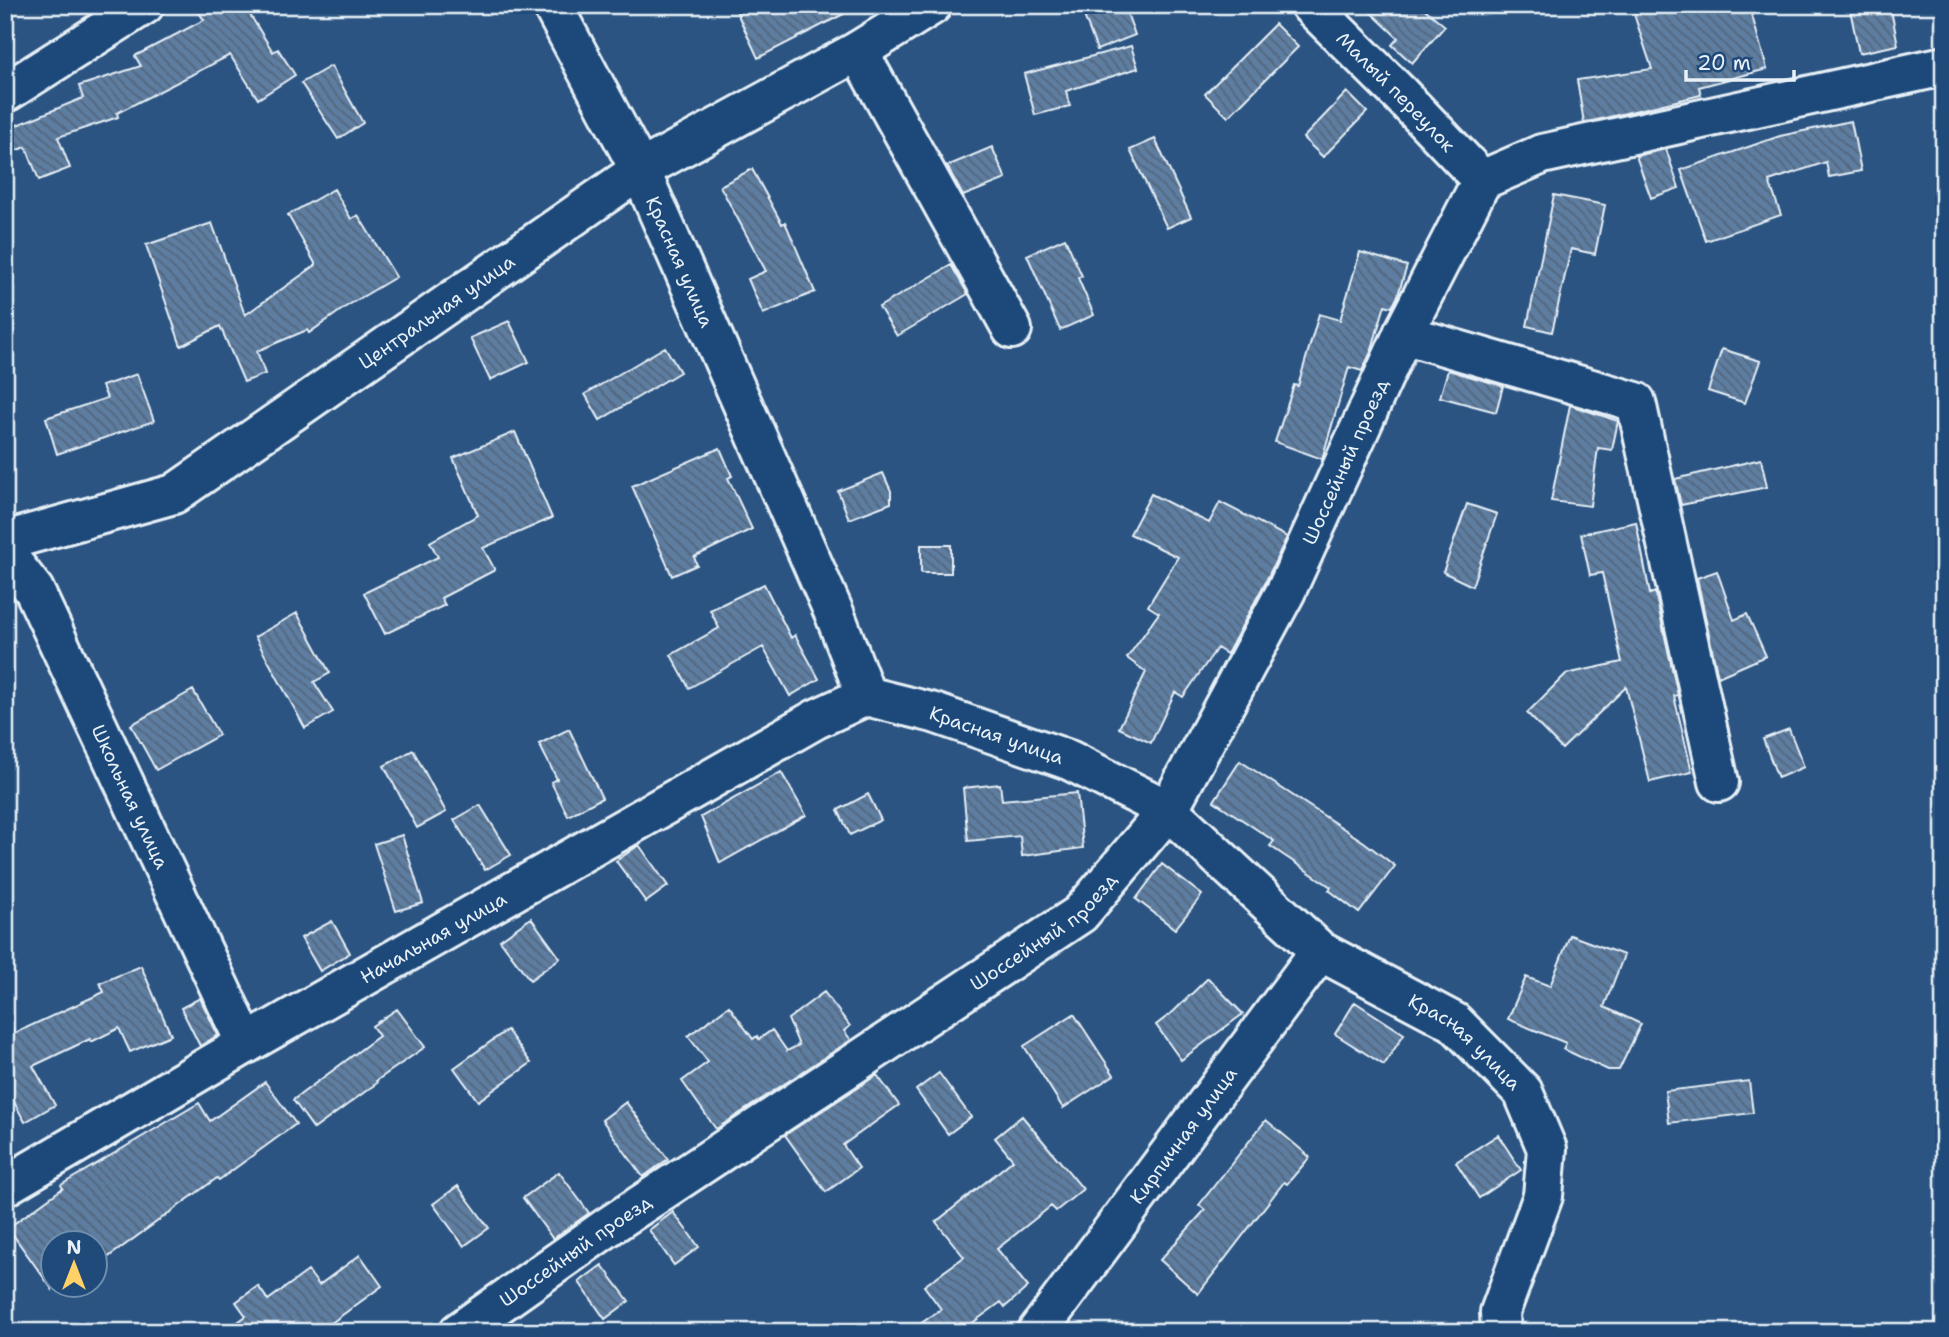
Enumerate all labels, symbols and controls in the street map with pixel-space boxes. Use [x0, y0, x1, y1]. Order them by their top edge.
street label: Малый переулок [1331, 26, 1461, 157]
scale bar [1686, 38, 1795, 82]
text: 20 m [1697, 49, 1751, 77]
street label: Красная улица [640, 192, 720, 331]
street label: Центральная улица [353, 248, 520, 375]
street label: Шоссейный проезд [1296, 374, 1394, 549]
street label: Красная улица [926, 700, 1067, 770]
street label: Школьная улица [86, 720, 175, 873]
street label: Шоссейный проезд [965, 867, 1122, 996]
street label: Начальная улица [355, 886, 511, 989]
street label: Красная улица [1404, 988, 1527, 1096]
street label: Кирпичная улица [1124, 1062, 1242, 1209]
street label: Шоссейный проезд [494, 1189, 656, 1312]
north arrow [38, 1228, 108, 1298]
text: N [66, 1235, 82, 1260]

